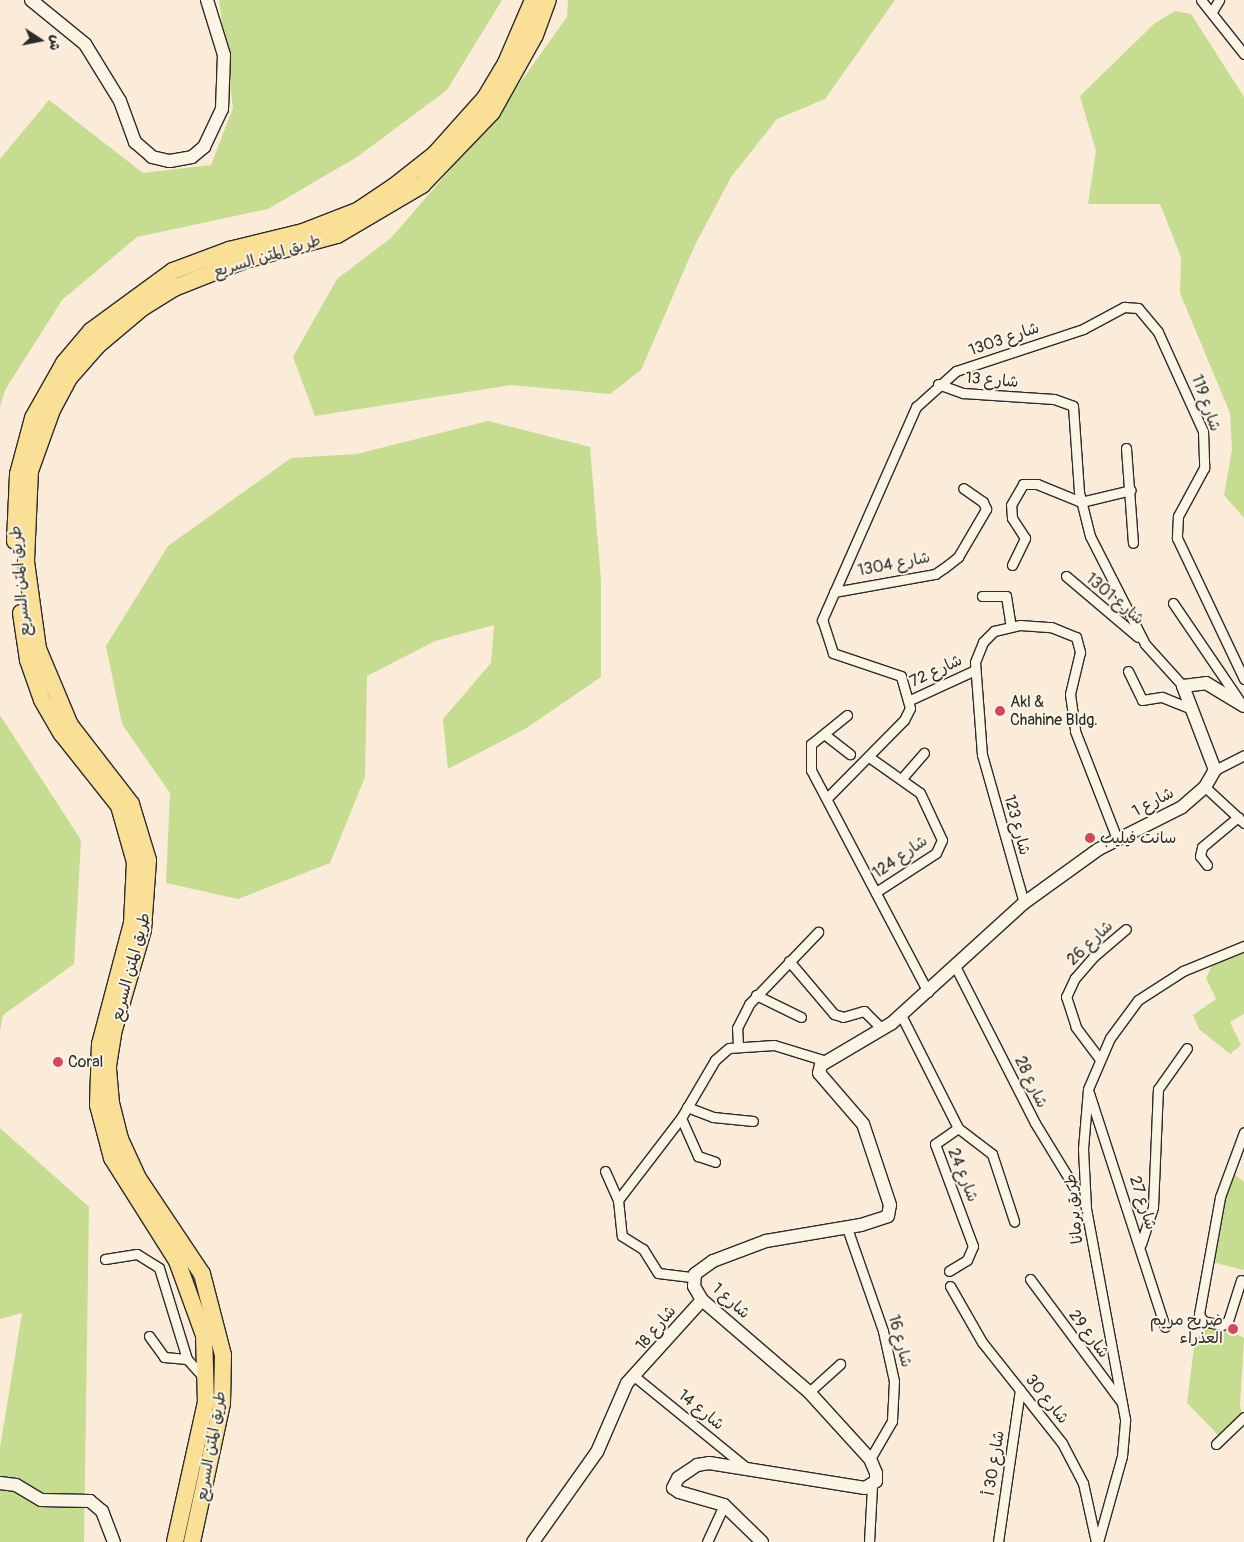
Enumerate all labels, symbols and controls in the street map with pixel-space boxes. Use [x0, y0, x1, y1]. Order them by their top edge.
north arrow [15, 15, 65, 65]
text: ش [45, 34, 65, 52]
street label: طريق المتن السريع [211, 231, 323, 281]
street label: شارع 1303 [966, 318, 1042, 360]
street label: شارع 13 [965, 368, 1019, 392]
street label: شارع 119 [1187, 372, 1225, 434]
street label: طريق المتن السريع [6, 525, 34, 637]
street label: شارع 1304 [856, 548, 932, 580]
street label: شارع 1301 [1082, 569, 1148, 629]
street label: شارع 72 [907, 651, 965, 691]
place label: Akl & Chahine Bldg. [1010, 692, 1098, 730]
marker: Akl & Chahine Bldg. [994, 705, 1006, 717]
street label: شارع 1 [1129, 783, 1177, 821]
street label: شارع 123 [1000, 793, 1034, 857]
place label: سانت فيليب [1100, 828, 1176, 848]
street label: شارع 124 [869, 831, 931, 883]
marker: سانت فيليب [1084, 832, 1096, 844]
street label: طريق المتن السريع [107, 911, 155, 1023]
street label: شارع 26 [1063, 917, 1117, 969]
place label: Coral [68, 1052, 103, 1072]
street label: شارع 28 [1010, 1053, 1052, 1111]
marker: Coral [52, 1056, 64, 1068]
street label: شارع 24 [944, 1145, 982, 1205]
street label: طريق برمانا [1061, 1173, 1087, 1245]
street label: شارع 27 [1125, 1174, 1161, 1232]
street label: شارع 1 [708, 1279, 754, 1323]
street label: شارع 18 [632, 1302, 680, 1354]
street label: شارع 29 [1065, 1306, 1113, 1362]
place label: ضريح مريم العذراء [1150, 1310, 1223, 1348]
street label: شارع 16 [884, 1313, 916, 1369]
marker: ضريح مريم العذراء [1227, 1323, 1239, 1335]
street label: شارع 30 [1021, 1370, 1073, 1428]
street label: شارع 14 [674, 1386, 728, 1434]
street label: طريق المتن السريع [192, 1389, 230, 1503]
street label: شارع 30 أ [979, 1429, 1009, 1497]

